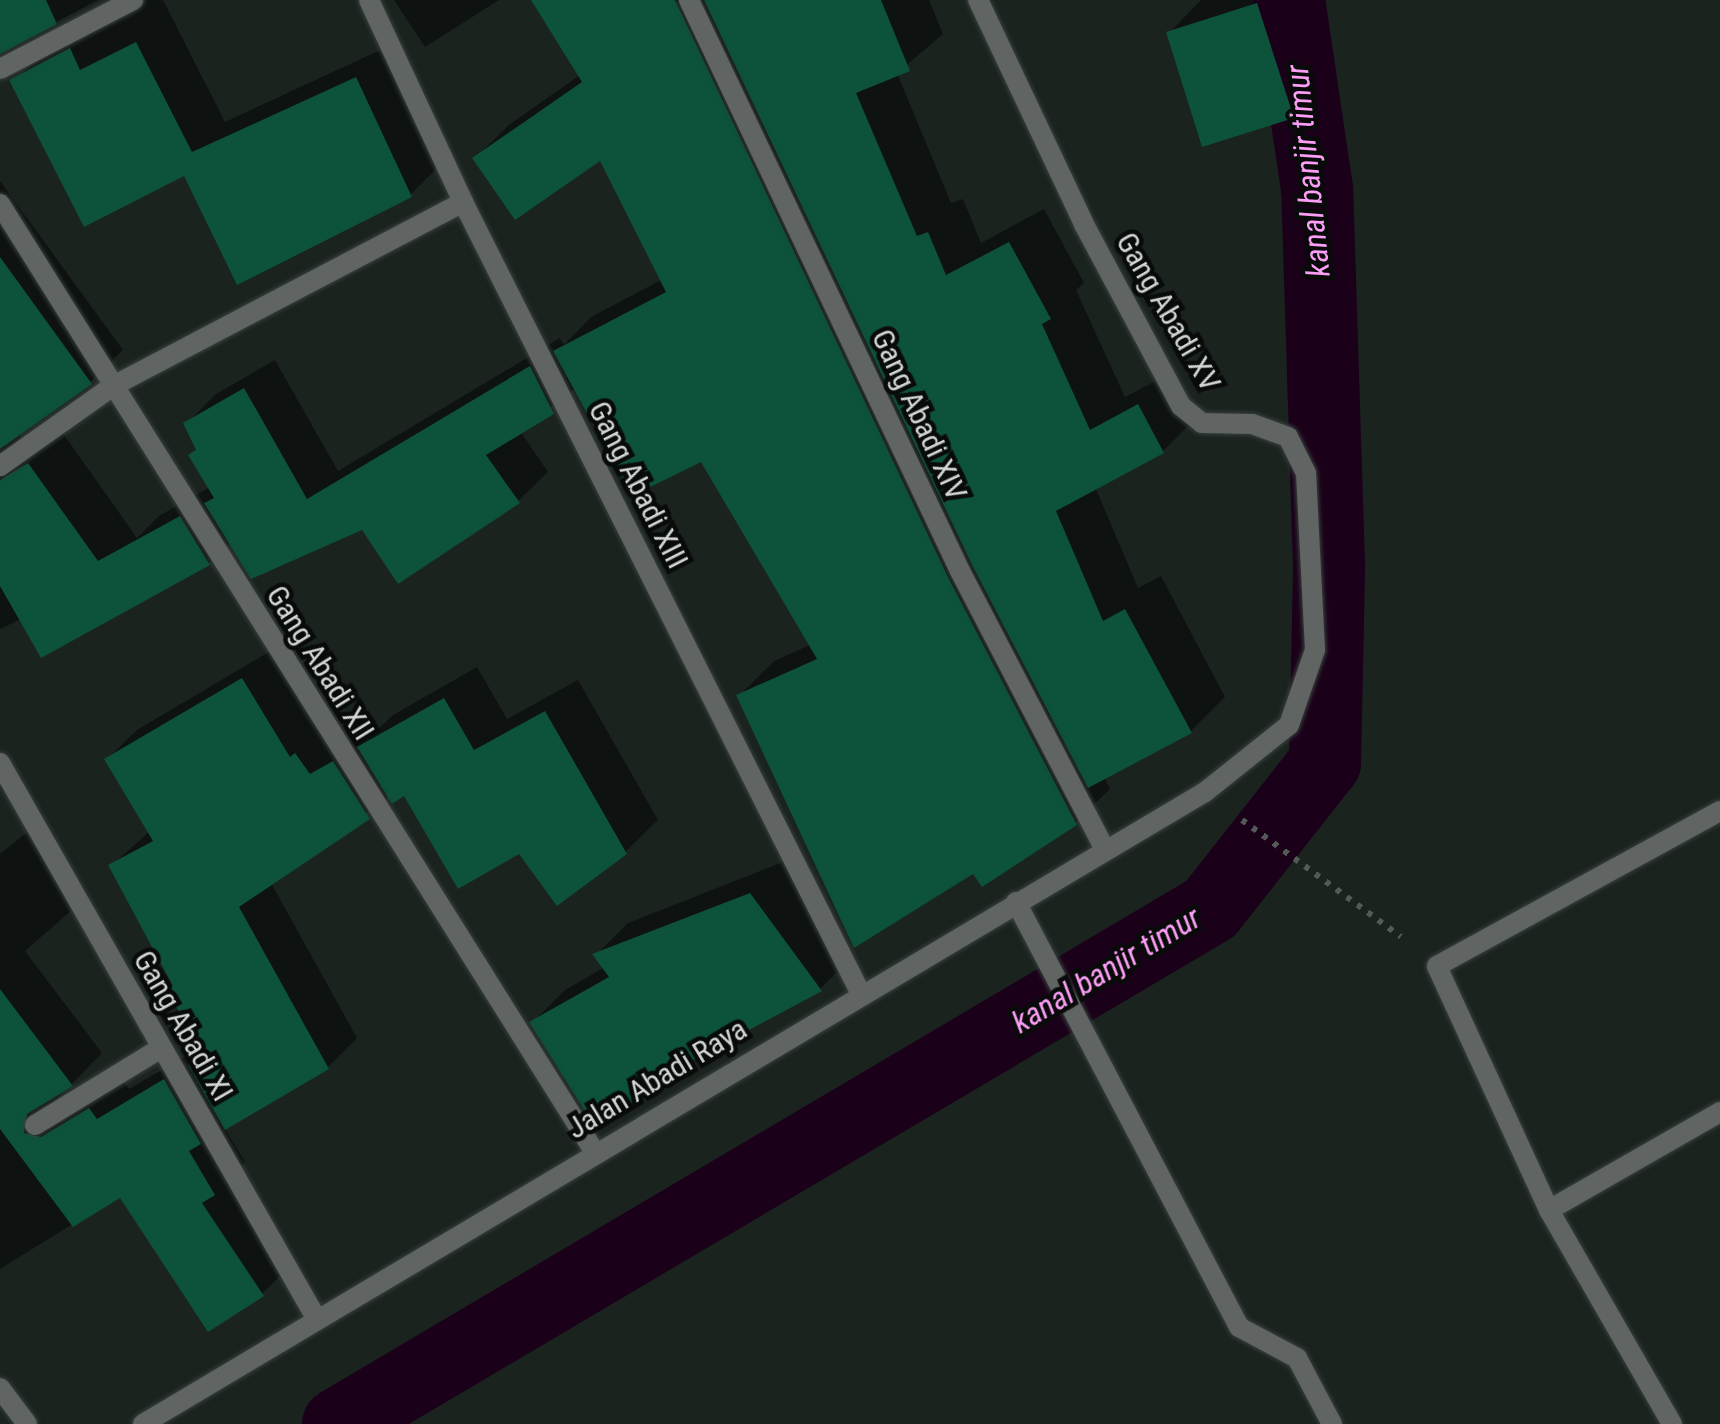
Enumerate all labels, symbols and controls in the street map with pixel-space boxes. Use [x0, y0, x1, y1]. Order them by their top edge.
water label: kanal banjir timur [1278, 63, 1338, 279]
street label: Gang Abadi XV [1108, 226, 1228, 398]
street label: Gang Abadi XIV [864, 324, 974, 506]
street label: Gang Abadi XIII [581, 396, 695, 574]
street label: Gang Abadi XII [258, 579, 382, 747]
water label: kanal banjir timur [1005, 899, 1207, 1041]
street label: Gang Abadi XI [126, 944, 240, 1108]
street label: Jalan Abadi Raya [561, 1011, 753, 1147]

